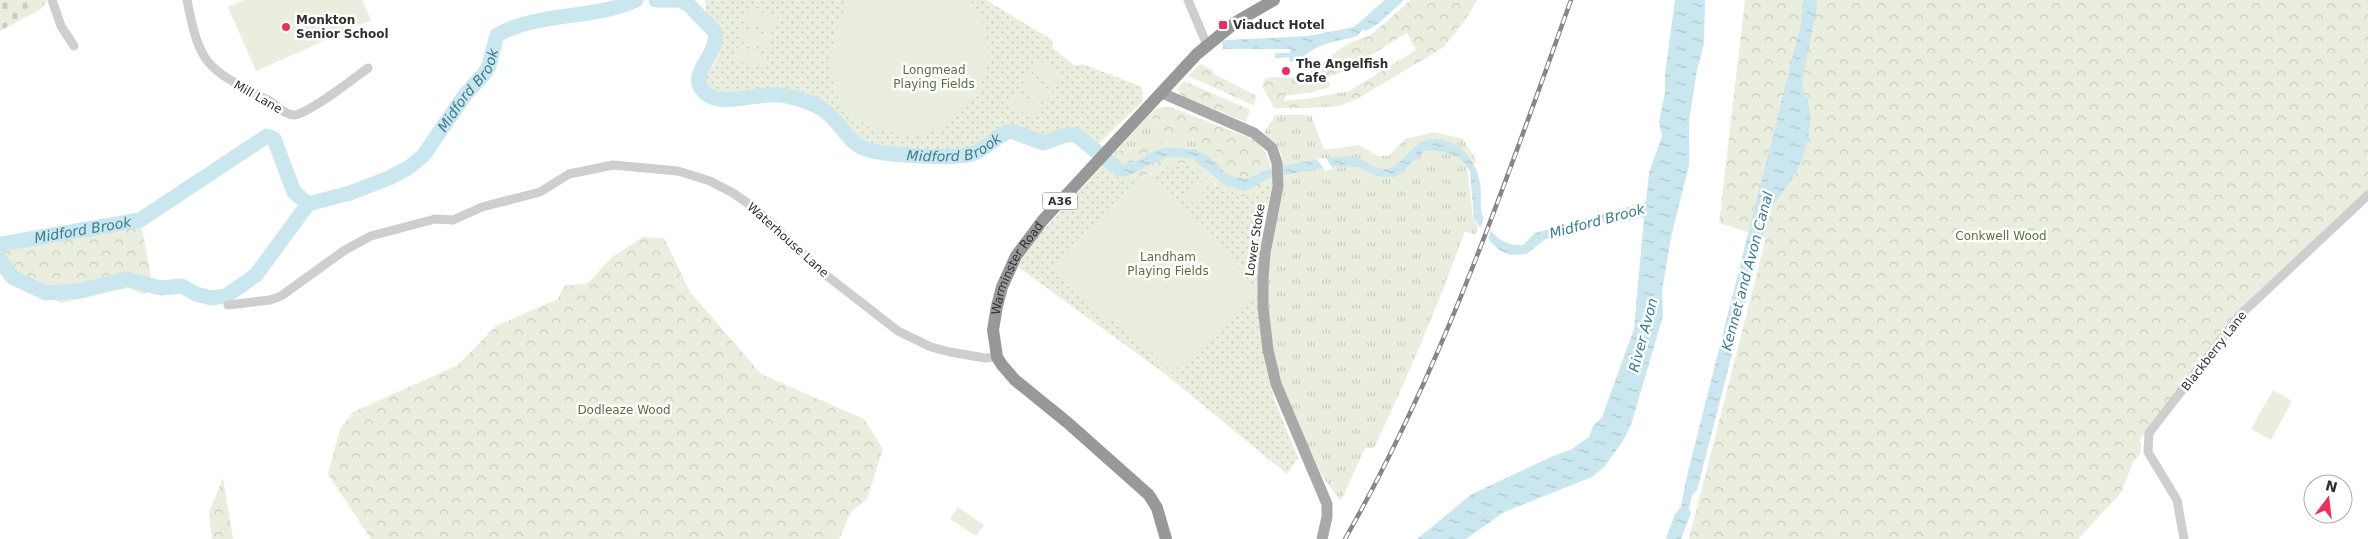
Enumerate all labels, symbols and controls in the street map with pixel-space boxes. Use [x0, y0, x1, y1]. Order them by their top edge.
place label: Monkton Senior School [296, 13, 389, 41]
place label: Viaduct Hotel [1233, 18, 1325, 32]
marker: Viaduct Hotel [1217, 19, 1229, 31]
marker: Monkton Senior School [280, 21, 292, 33]
water label: Midford Brook [434, 46, 501, 135]
place label: The Angelfish Cafe [1296, 57, 1388, 85]
park label: Longmead Playing Fields [893, 63, 975, 91]
marker: The Angelfish Cafe [1280, 65, 1292, 77]
street label: Mill Lane [231, 78, 285, 116]
water label: Midford Brook [906, 129, 1005, 164]
water label: Kennet and Avon Canal [1718, 190, 1776, 352]
road number: A36 [1042, 192, 1078, 210]
street label: Waterhouse Lane [745, 200, 831, 280]
water label: Midford Brook [1548, 200, 1647, 241]
street label: Lower Stoke [1242, 203, 1268, 277]
water label: Midford Brook [33, 213, 133, 246]
street label: Warminster Road [989, 219, 1046, 316]
park label: Conkwell Wood [1955, 229, 2047, 243]
park label: Landham Playing Fields [1127, 250, 1209, 278]
water label: River Avon [1625, 296, 1661, 374]
street label: Blackberry Lane [2179, 308, 2249, 394]
park label: Dodleaze Wood [577, 403, 671, 417]
north arrow [2303, 474, 2353, 524]
text: N [2324, 477, 2339, 496]

